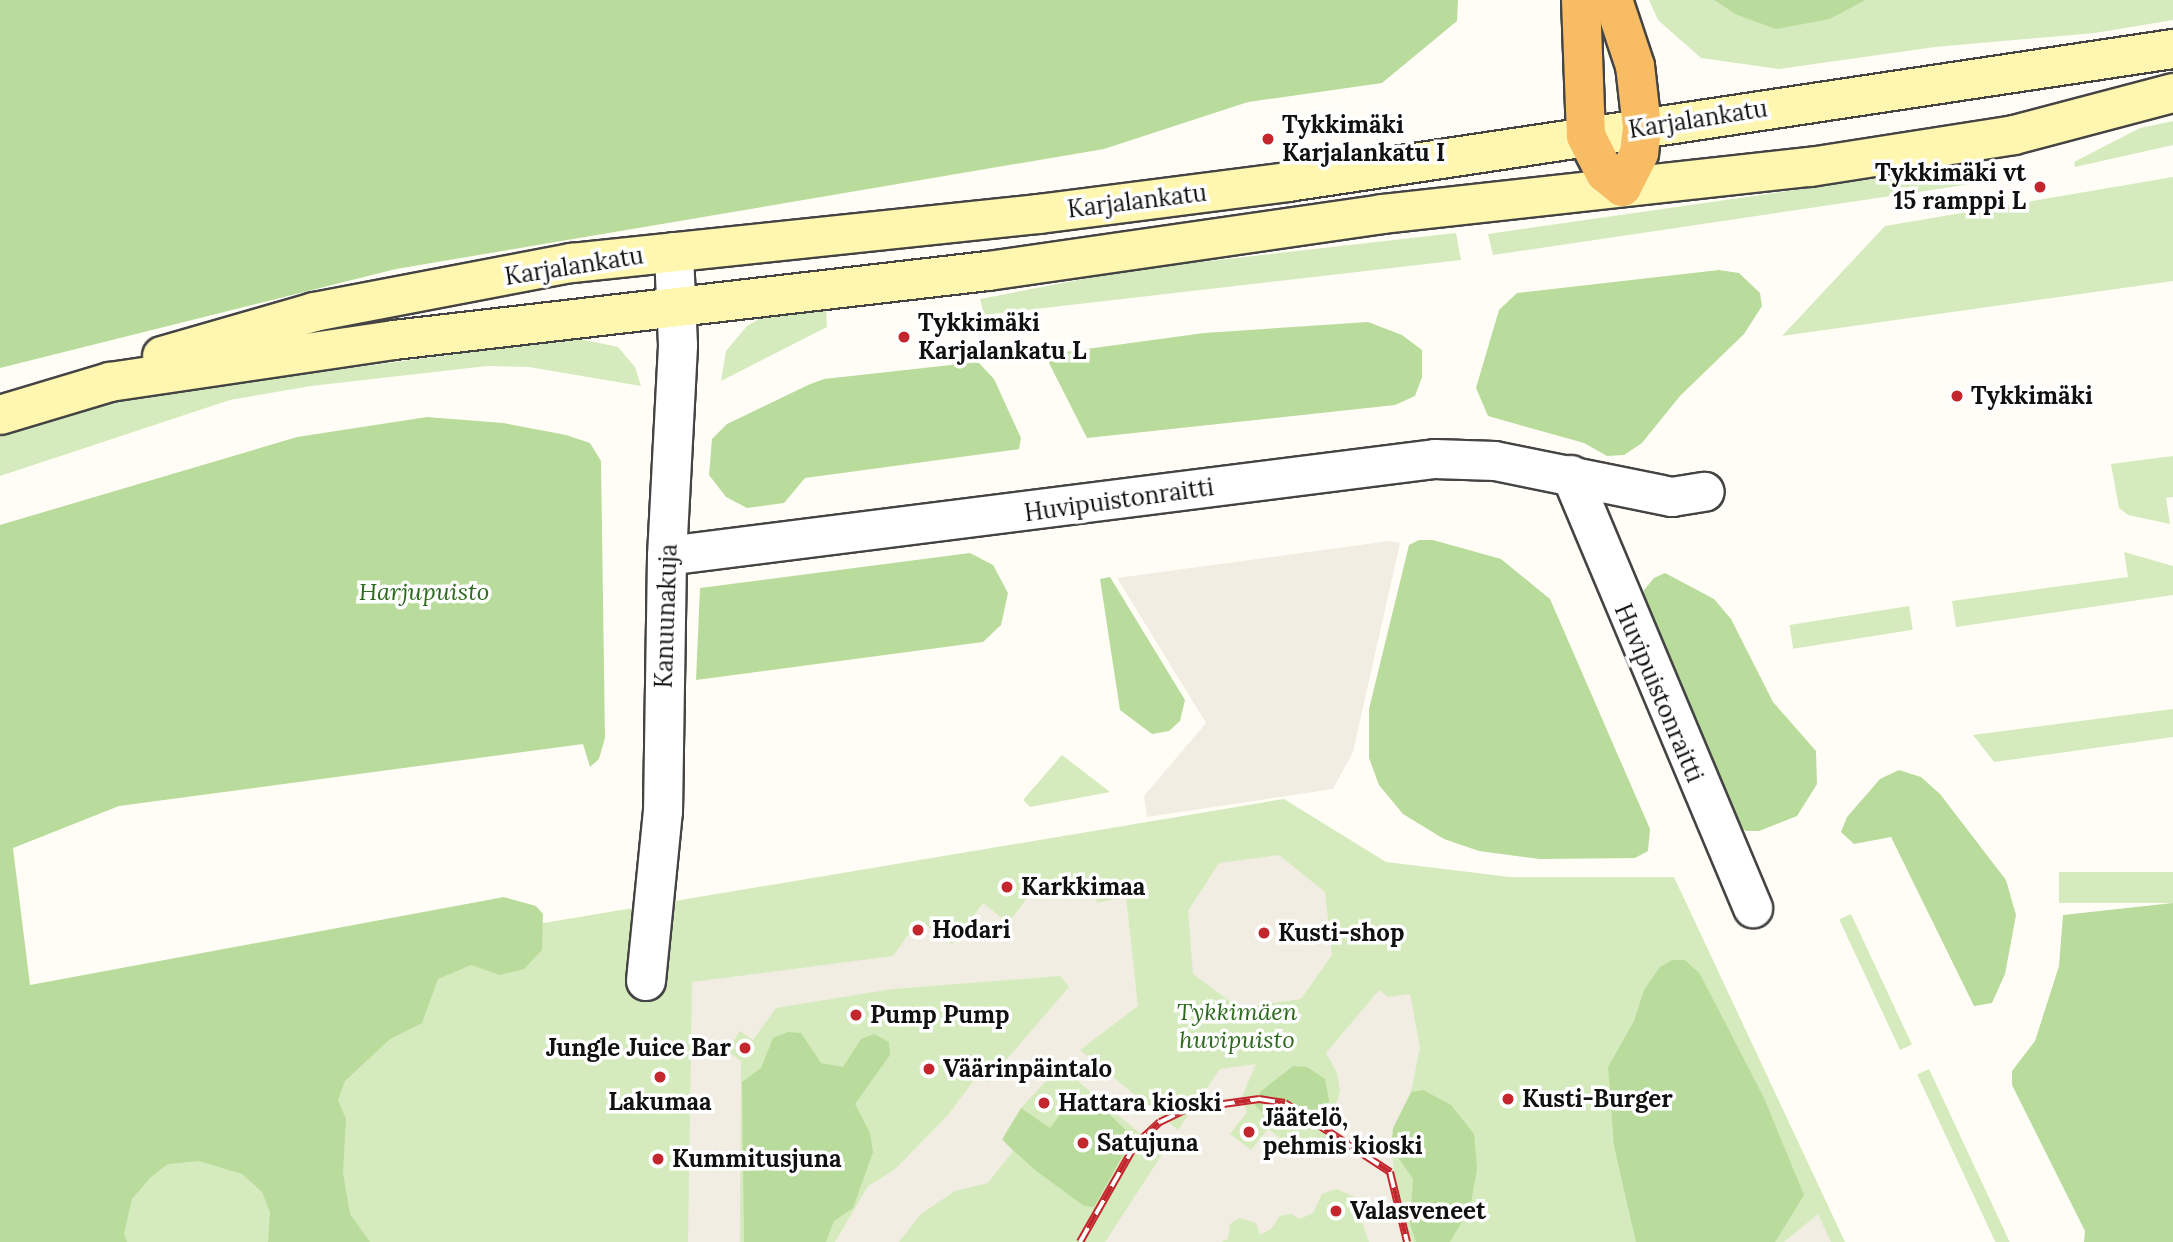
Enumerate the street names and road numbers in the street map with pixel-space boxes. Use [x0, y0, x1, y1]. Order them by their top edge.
street label: Karjalankatu [1627, 94, 1769, 144]
street label: Karjalankatu [1066, 178, 1208, 224]
street label: Karjalankatu [503, 241, 645, 291]
street label: Huvipuistonraitti [1022, 472, 1216, 528]
street label: Kanuunakuja [649, 543, 683, 689]
street label: Huvipuistonraitti [1608, 599, 1710, 787]

